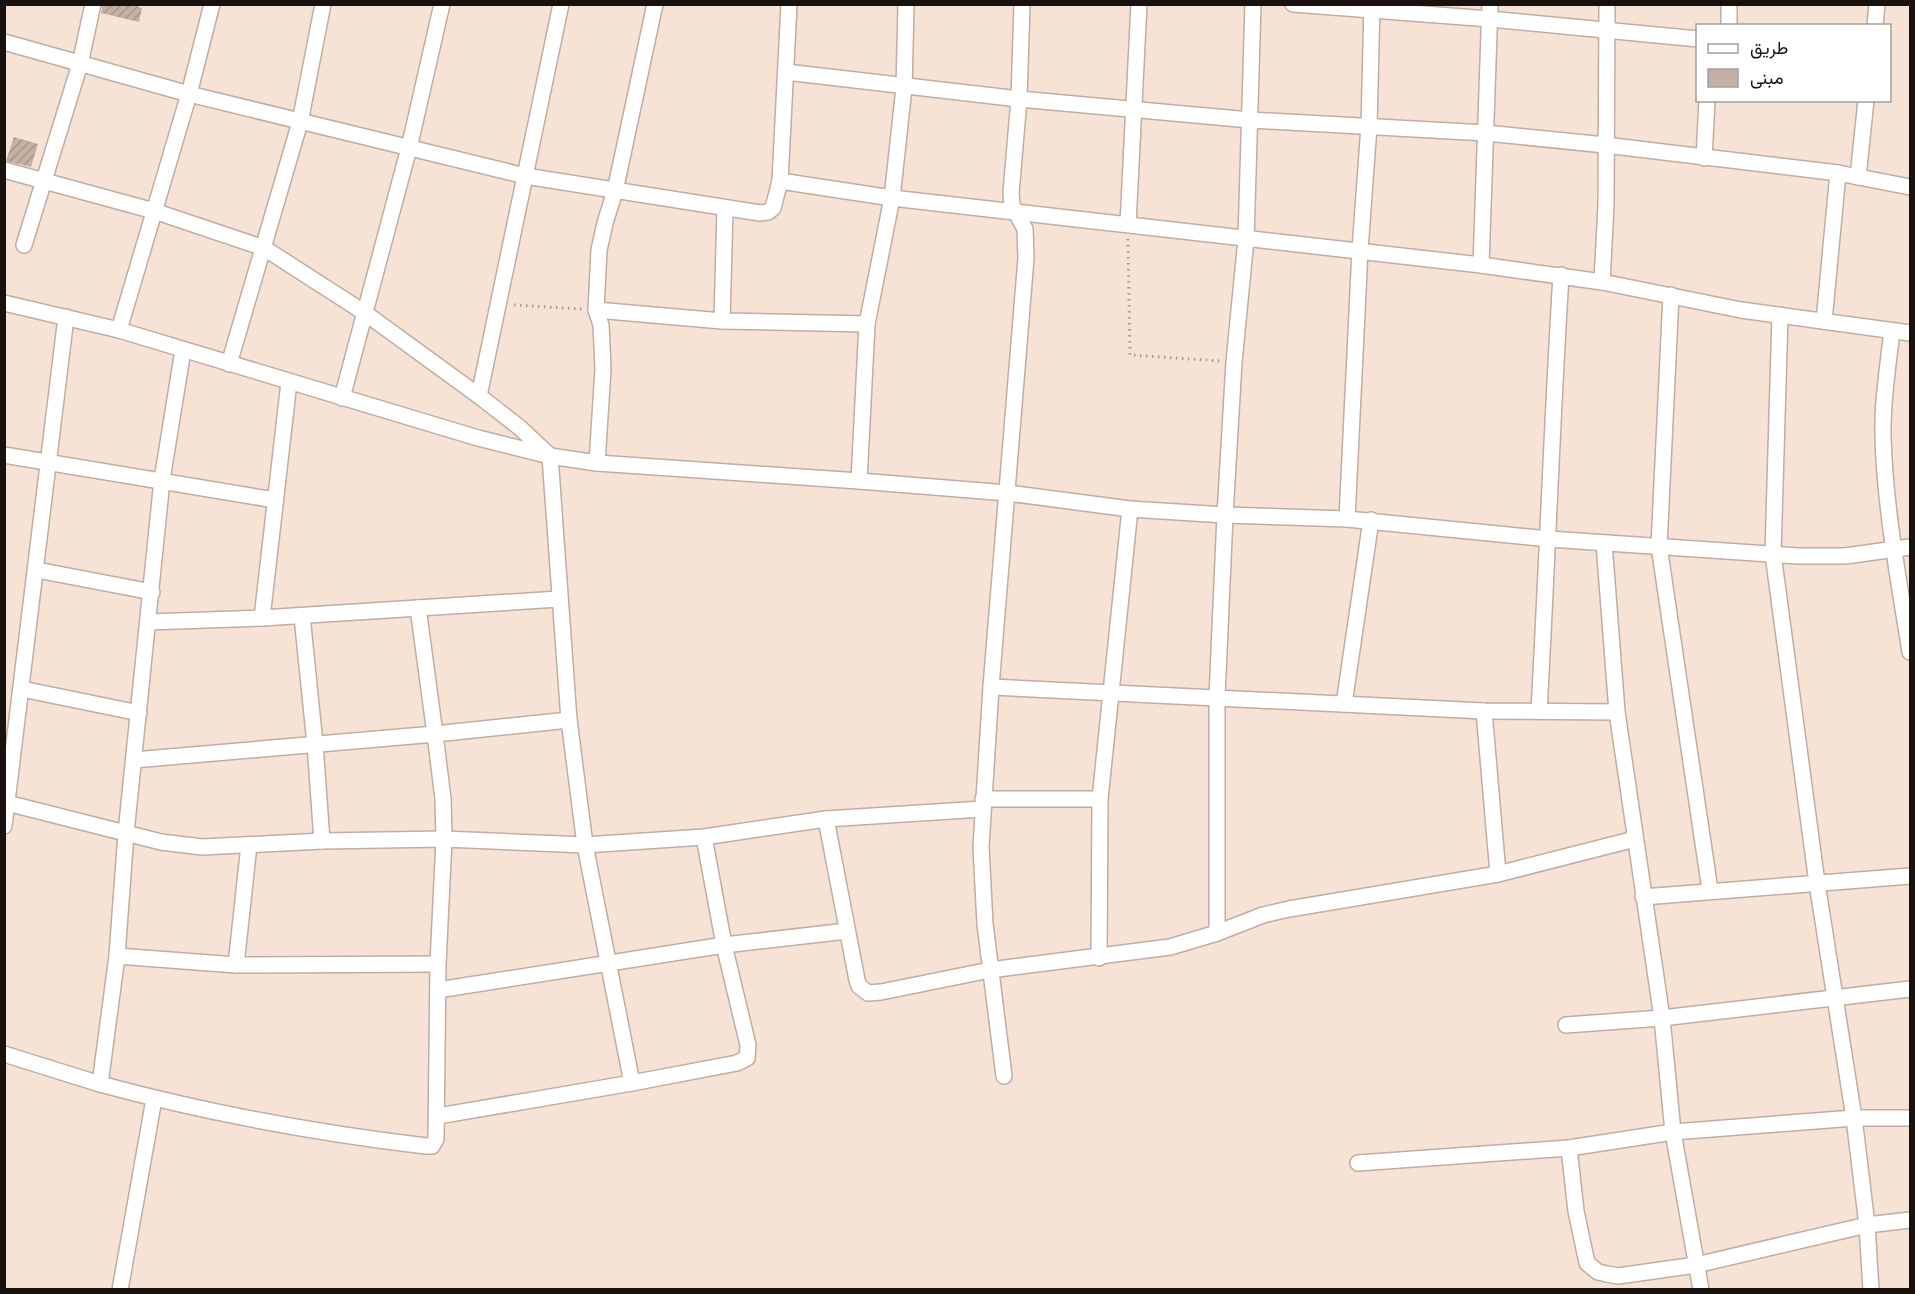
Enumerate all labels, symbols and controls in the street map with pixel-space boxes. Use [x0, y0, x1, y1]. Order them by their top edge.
legend [1696, 24, 1891, 102]
text: طريق [1750, 38, 1788, 59]
text: مبنى [1750, 68, 1784, 89]

